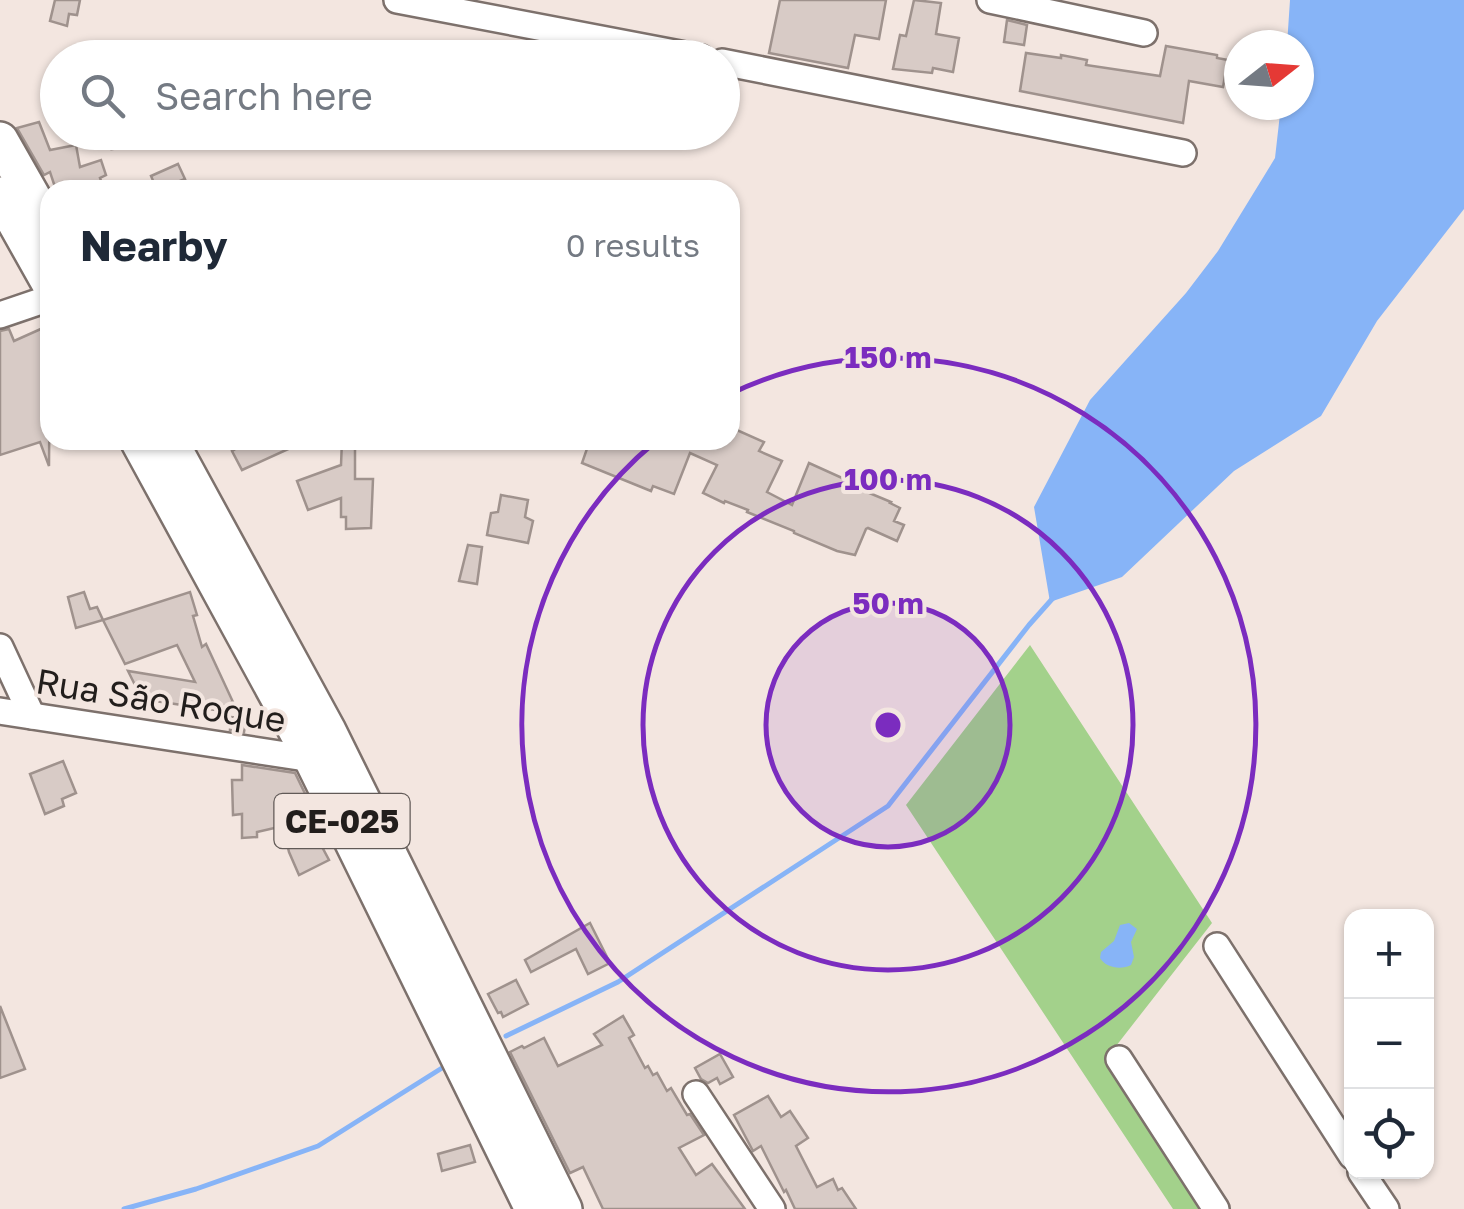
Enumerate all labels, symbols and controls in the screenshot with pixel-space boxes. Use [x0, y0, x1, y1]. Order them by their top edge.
north arrow [1224, 30, 1314, 120]
search box [40, 40, 740, 150]
icon: search [75, 68, 130, 123]
text: Search here [155, 73, 373, 118]
text: Nearby [80, 220, 228, 270]
text: 0 results [566, 226, 700, 264]
text: 150 m [845, 339, 932, 375]
text: 100 m [844, 461, 932, 497]
text: 50 m [852, 585, 924, 621]
street label: Rua São Roque [33, 660, 289, 740]
centre of rings [870, 707, 906, 743]
road number: CE-025 [274, 794, 410, 848]
map controls [1344, 909, 1434, 1179]
button: + [1344, 909, 1434, 999]
button: − [1344, 999, 1434, 1089]
button: locate [1344, 1089, 1434, 1179]

